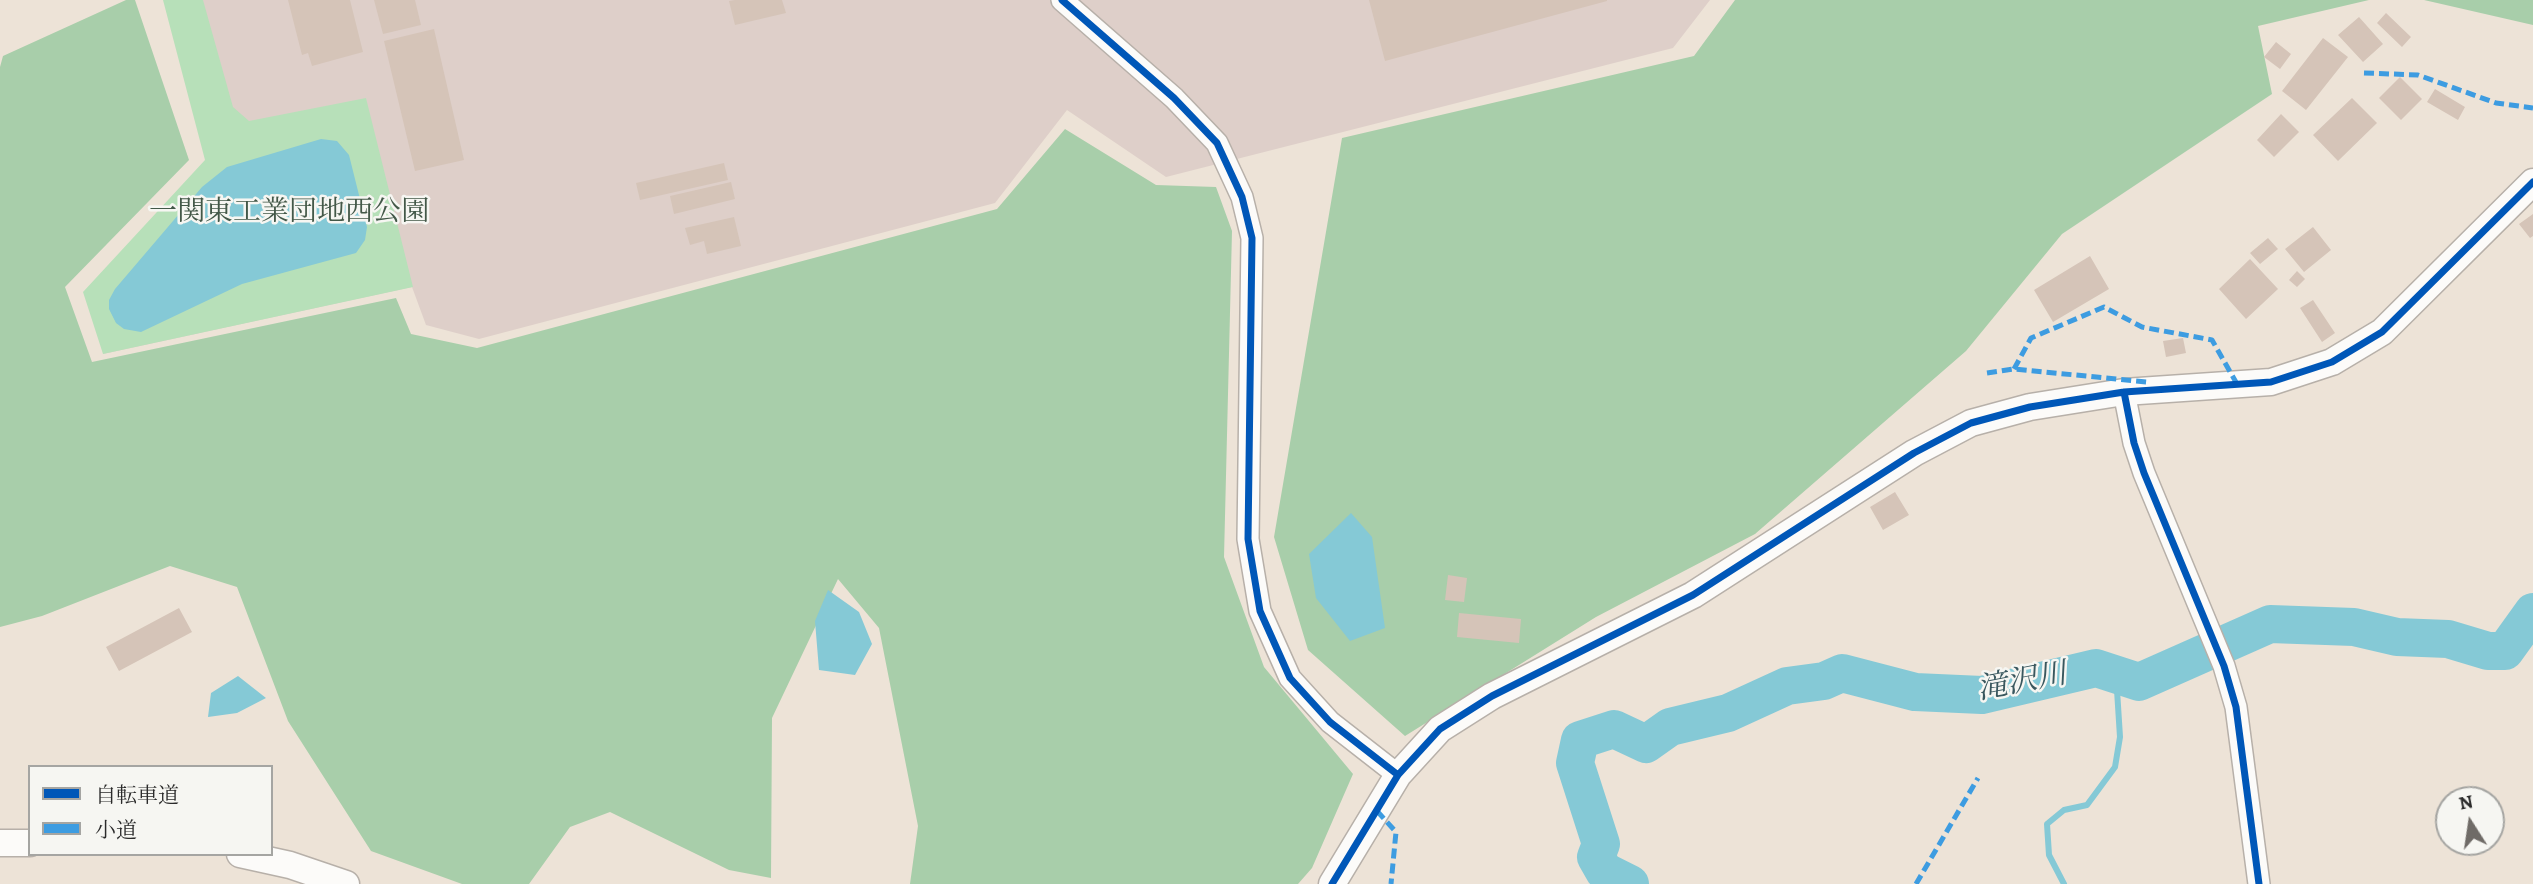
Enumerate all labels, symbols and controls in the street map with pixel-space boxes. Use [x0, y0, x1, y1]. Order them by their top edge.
park label: 一関東工業団地西公園 [149, 196, 429, 230]
water label: 滝沢川 [1974, 657, 2070, 709]
legend [28, 765, 273, 856]
text: 自転車道 [95, 781, 179, 809]
north arrow [2435, 786, 2505, 856]
text: N [2457, 788, 2476, 817]
text: 小道 [95, 816, 137, 844]

